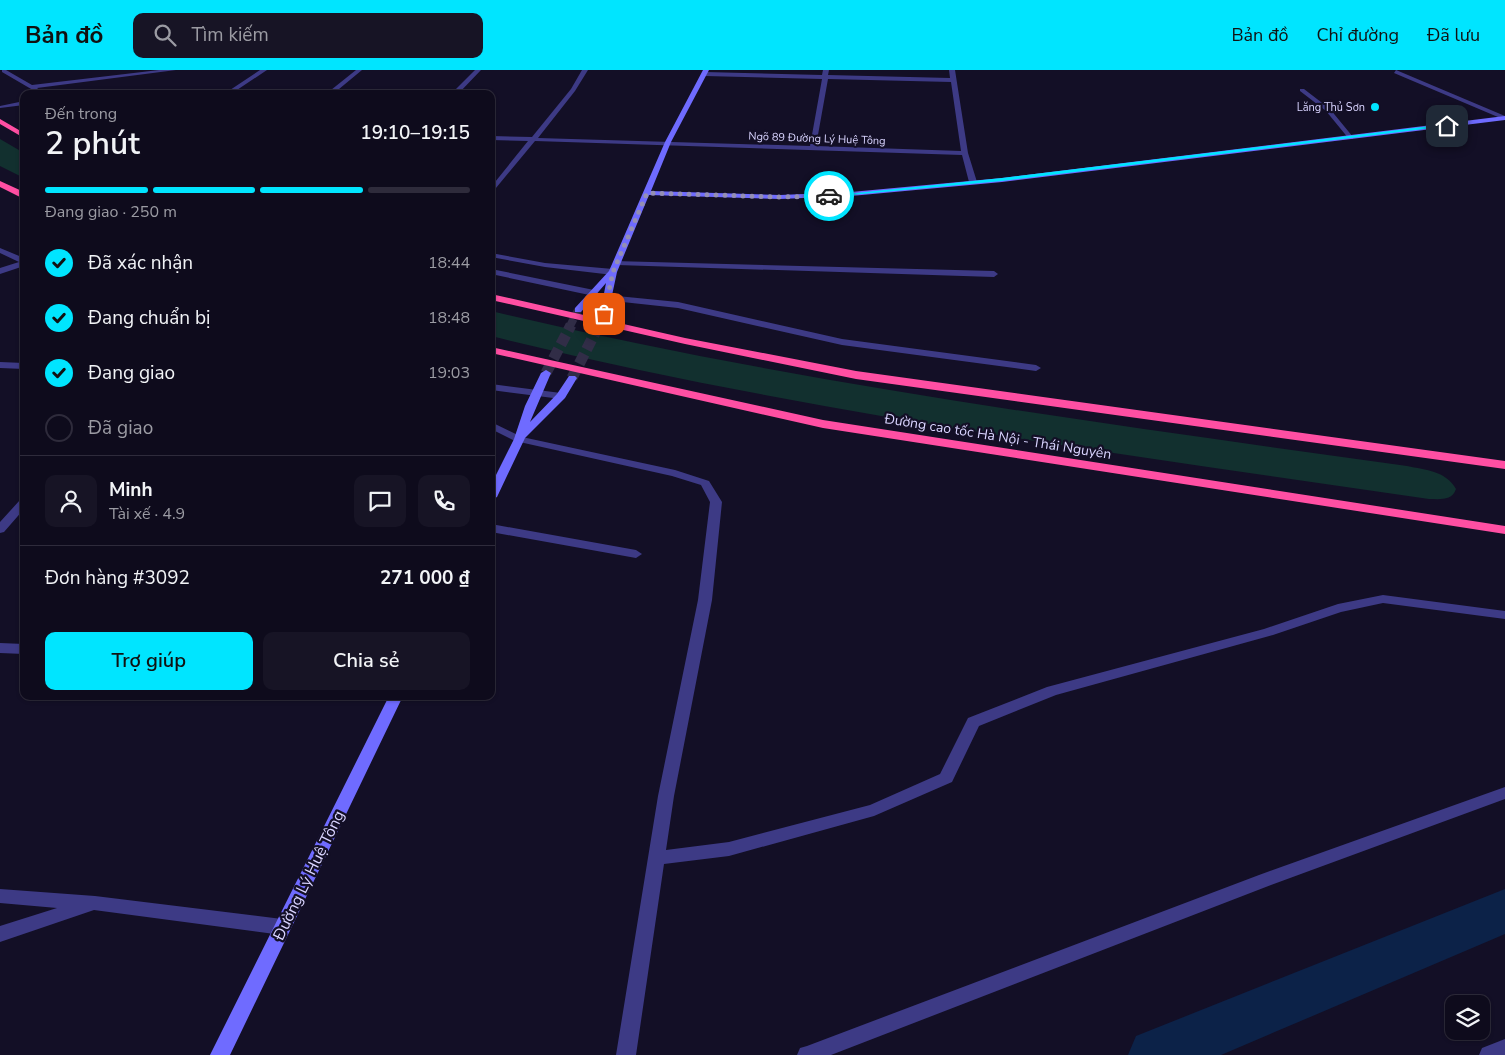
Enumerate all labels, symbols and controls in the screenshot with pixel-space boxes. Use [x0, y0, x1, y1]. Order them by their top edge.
search box [133, 13, 483, 58]
text: Bản đồ [25, 19, 103, 51]
icon: search [151, 21, 179, 49]
text: Tìm kiếm [191, 22, 269, 48]
text: Bản đồ [1231, 23, 1288, 47]
text: Chỉ đường [1316, 23, 1399, 47]
text: Đã lưu [1427, 23, 1480, 47]
place label: Lăng Thủ Sơn [1297, 100, 1365, 115]
marker: Lăng Thủ Sơn [1369, 101, 1381, 113]
text: Đến trong [45, 103, 117, 125]
pin [1426, 105, 1468, 147]
icon: home [1433, 112, 1461, 140]
text: 19:10–19:15 [360, 120, 470, 146]
text: 2 phút [45, 122, 140, 165]
street label: Ngõ 89 Đường Lý Huệ Tông [748, 129, 886, 148]
courier [804, 171, 854, 221]
icon: car [815, 182, 843, 210]
text: Đang giao · 250 m [45, 201, 177, 223]
icon: check [45, 249, 73, 277]
text: Đã xác nhận [88, 250, 193, 276]
text: 18:44 [428, 252, 470, 274]
pin [583, 293, 625, 335]
icon: bag [590, 300, 618, 328]
icon: check [45, 304, 73, 332]
text: Đang chuẩn bị [88, 305, 210, 331]
text: 18:48 [428, 307, 470, 329]
icon: check [45, 359, 73, 387]
text: Đang giao [88, 360, 175, 386]
text: 19:03 [428, 362, 470, 384]
street label: Đường cao tốc Hà Nội - Thái Nguyên [882, 409, 1113, 464]
text: Đã giao [88, 415, 153, 441]
button: person [45, 475, 97, 527]
button: chat [354, 475, 406, 527]
button: phone [418, 475, 470, 527]
text: Minh [109, 477, 153, 503]
text: Tài xế · 4.9 [109, 503, 185, 525]
text: Đơn hàng #3092 [45, 565, 190, 591]
text: 271 000 ₫ [380, 565, 470, 591]
button: Trợ giúp [45, 632, 253, 690]
button: Chia sẻ [263, 632, 470, 690]
street label: Đường Lý Huệ Tông [267, 807, 350, 945]
map controls [1445, 995, 1490, 1040]
button: layers [1445, 995, 1490, 1040]

